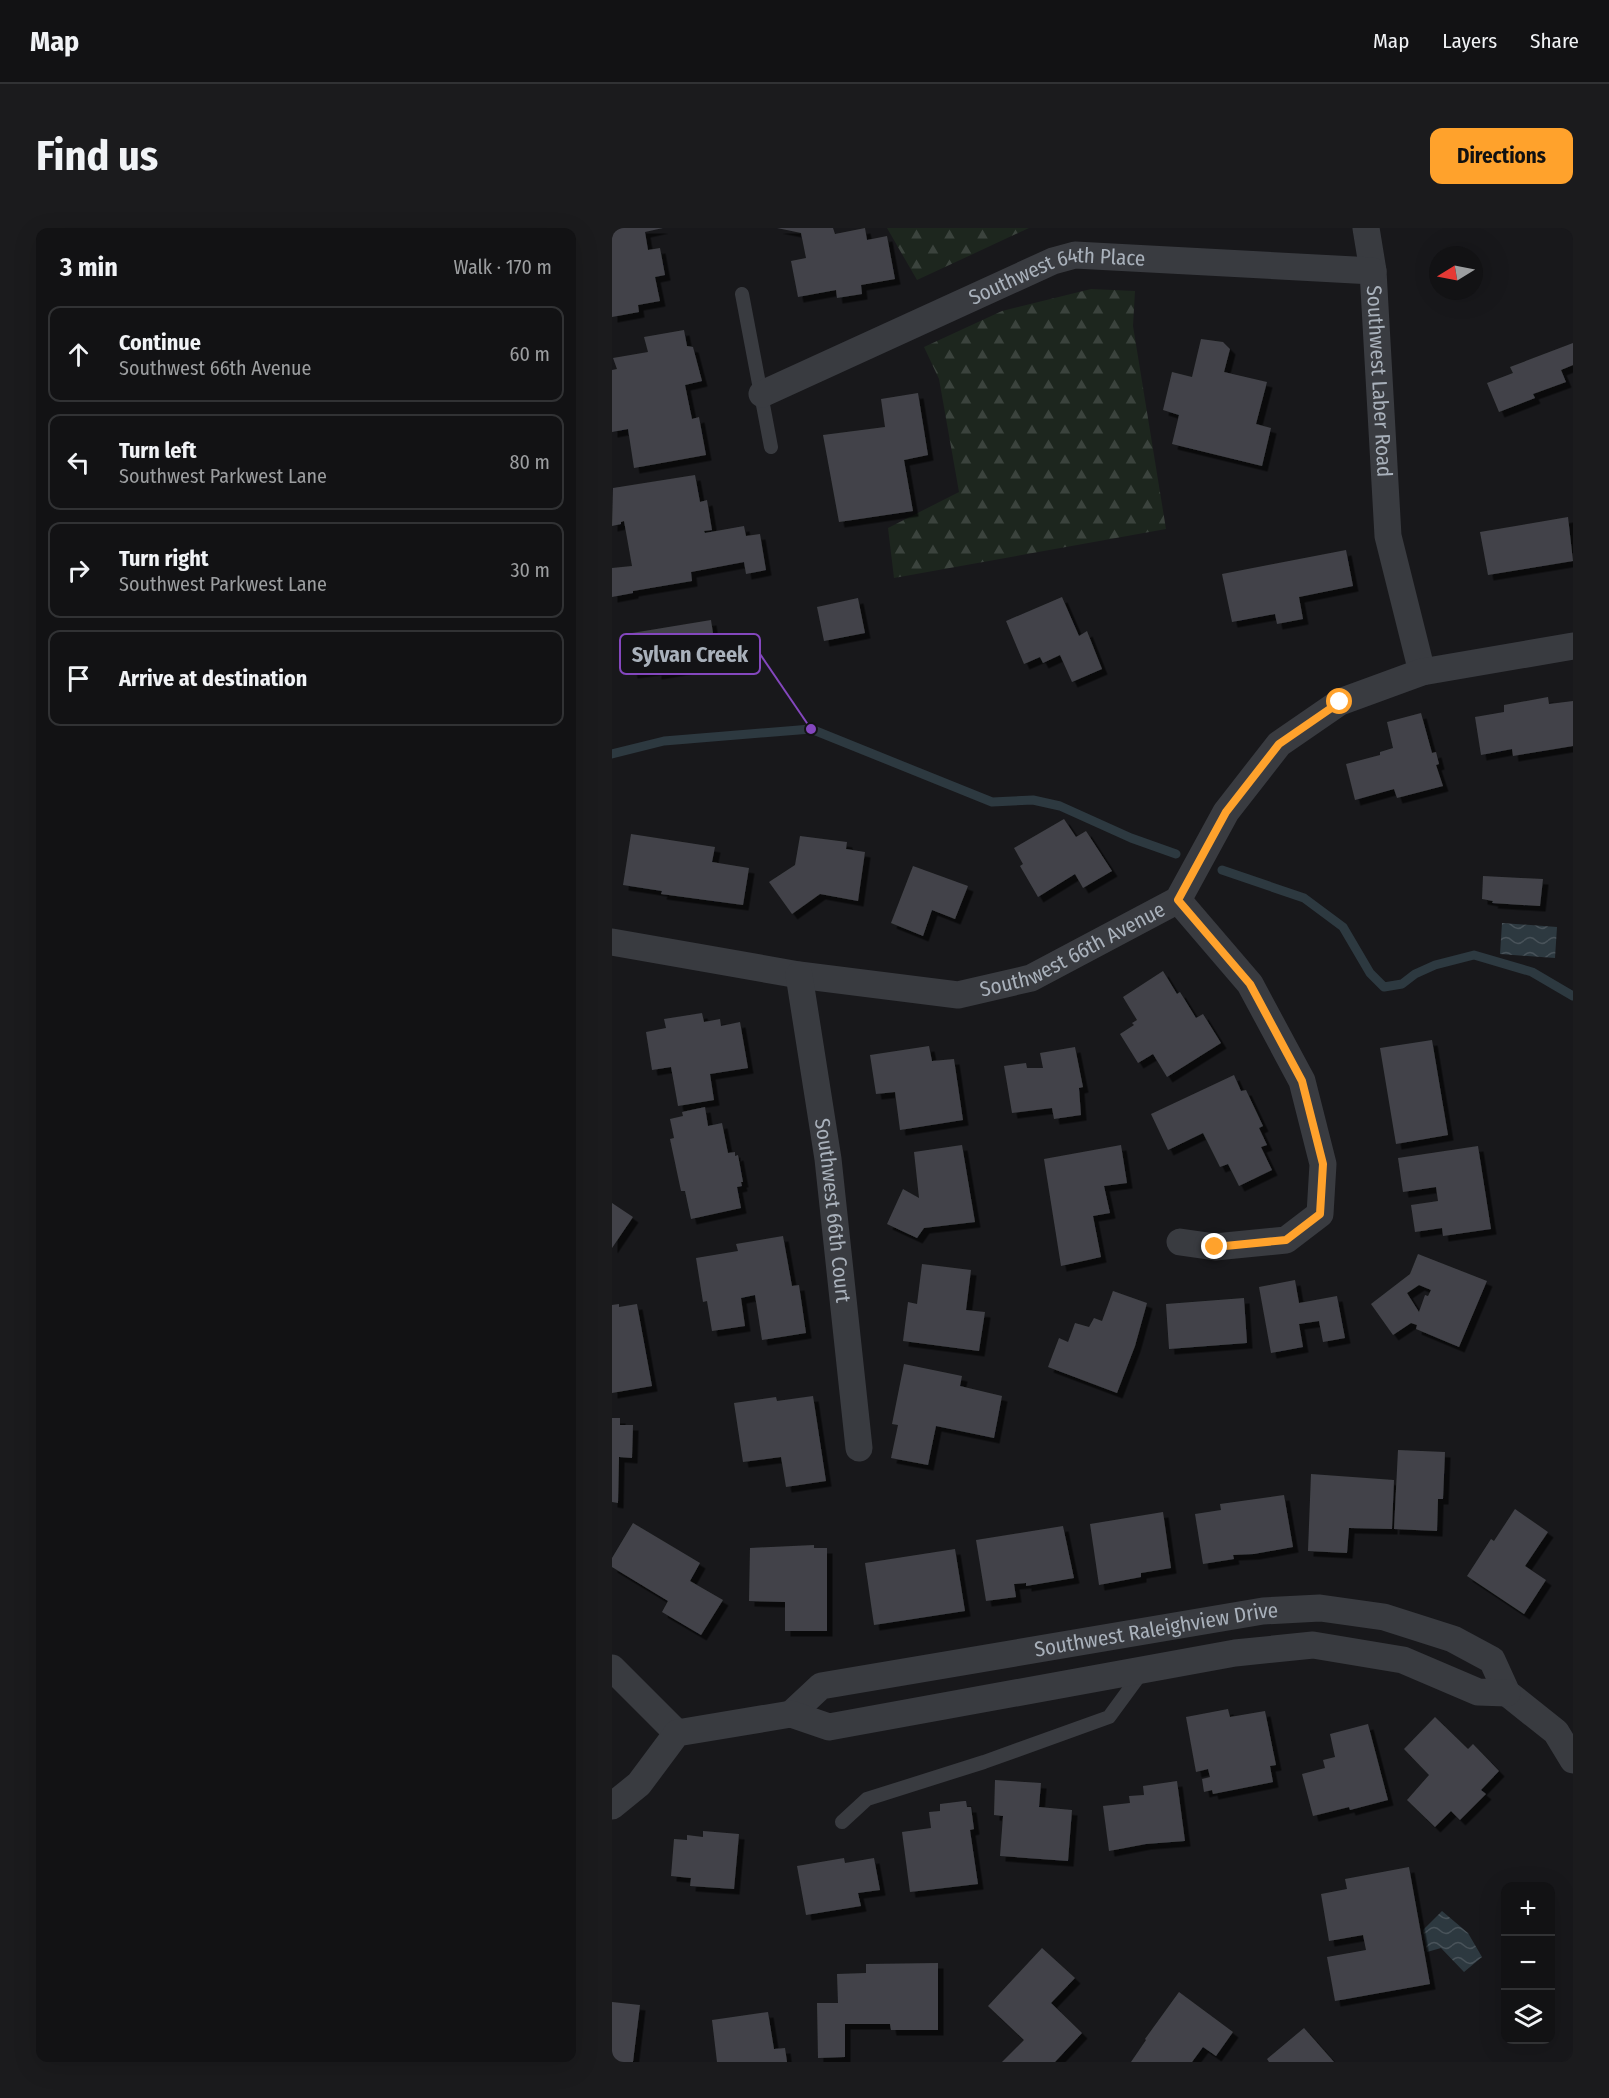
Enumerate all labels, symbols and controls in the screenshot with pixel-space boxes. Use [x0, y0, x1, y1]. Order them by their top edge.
text: Map [30, 25, 79, 58]
text: Map [1373, 28, 1409, 54]
text: Layers [1442, 28, 1497, 54]
text: Share [1530, 28, 1579, 54]
button: Directions [1430, 128, 1573, 184]
text: Find us [36, 131, 158, 181]
street label: Southwest 64th Place [965, 242, 1146, 311]
north arrow [1429, 246, 1483, 300]
text: 3 min [60, 252, 118, 283]
text: Walk · 170 m [454, 255, 552, 279]
street label: Southwest Laber Road [1361, 285, 1398, 478]
text: Continue [119, 329, 201, 356]
icon: ahead [62, 338, 95, 371]
text: 60 m [510, 342, 550, 366]
text: Southwest 66th Avenue [119, 356, 311, 380]
text: Turn left [119, 437, 197, 464]
icon: left [62, 446, 95, 479]
text: 80 m [510, 450, 550, 474]
text: Southwest Parkwest Lane [119, 464, 327, 488]
text: Turn right [119, 545, 208, 572]
icon: right [62, 554, 95, 587]
text: 30 m [510, 558, 550, 582]
text: Southwest Parkwest Lane [119, 572, 327, 596]
callout: Sylvan Creek [620, 634, 760, 674]
text: Sylvan Creek [632, 641, 749, 668]
icon: arrive [62, 662, 95, 695]
text: Arrive at destination [119, 665, 307, 692]
route start [1326, 688, 1352, 714]
street label: Southwest 66th Avenue [977, 896, 1170, 1002]
street label: Southwest 66th Court [809, 1116, 856, 1304]
route end [1201, 1233, 1227, 1259]
street label: Southwest Raleighview Drive [1032, 1597, 1279, 1663]
map controls [1501, 1882, 1555, 2044]
button: + [1501, 1882, 1555, 1936]
button: − [1501, 1936, 1555, 1990]
button: layers [1501, 1990, 1555, 2044]

